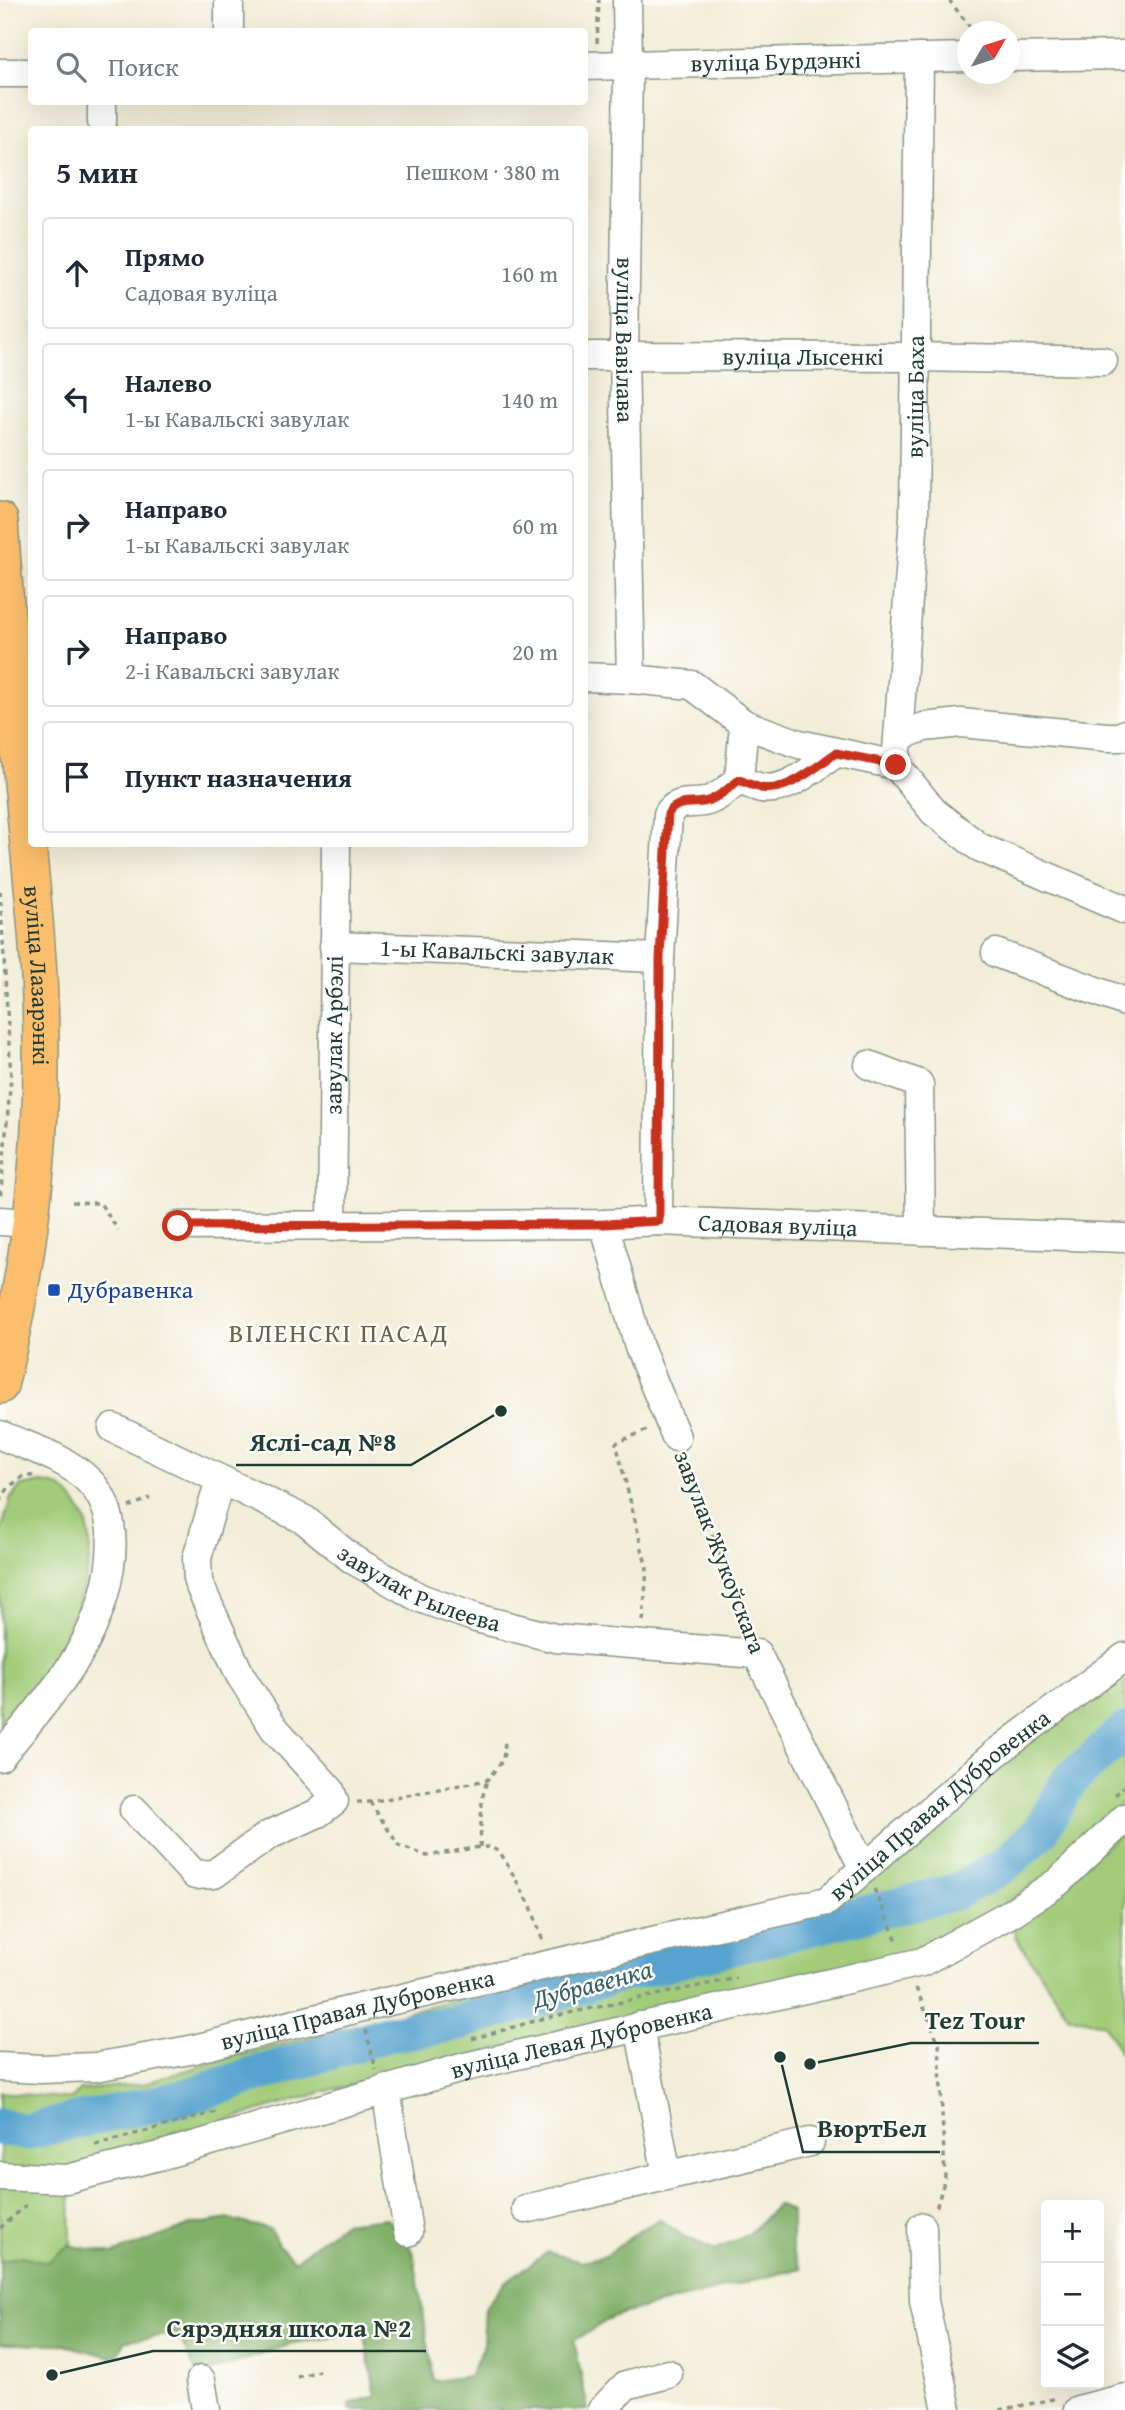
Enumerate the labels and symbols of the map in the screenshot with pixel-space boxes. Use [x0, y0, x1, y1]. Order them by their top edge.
north arrow [957, 21, 1020, 84]
street label: вуліца Бурдэнкі [690, 42, 862, 80]
street label: вуліца Вавілава [607, 257, 643, 424]
street label: вуліца Баха [897, 334, 933, 458]
street label: вуліца Лысенкі [722, 338, 884, 374]
route end [880, 749, 911, 780]
street label: вуліца Лазарэнкі [15, 884, 59, 1066]
street label: 1-ы Кавальскі завулак [379, 930, 615, 973]
street label: завулак Арбэлі [315, 955, 352, 1115]
street label: Садовая вуліца [698, 1204, 859, 1245]
route start [162, 1210, 193, 1241]
place label: Дубравенка [67, 1272, 194, 1307]
marker: Дубравенка [46, 1282, 62, 1298]
district label: ВІЛЕНСКІ ПАСАД [229, 1313, 449, 1352]
callout: Яслі-сад №8 [236, 1418, 411, 1465]
text: Яслі-сад №8 [249, 1422, 396, 1461]
street label: завулак Жукоўскага [666, 1445, 776, 1659]
street label: завулак Рылеева [330, 1536, 505, 1641]
street label: вуліца Правая Дубровенка [821, 1700, 1058, 1909]
water label: Дубравенка [526, 1949, 656, 2019]
street label: вуліца Правая Дубровенка [217, 1959, 498, 2059]
street label: вуліца Левая Дубровенка [446, 1993, 716, 2087]
callout: Tez Tour [911, 1996, 1039, 2043]
text: Tez Tour [925, 2000, 1025, 2039]
callout: ВюртБел [803, 2105, 940, 2152]
text: ВюртБел [817, 2108, 927, 2147]
callout: Сярэдняя школа №2 [153, 2304, 426, 2351]
text: Сярэдняя школа №2 [167, 2308, 411, 2347]

